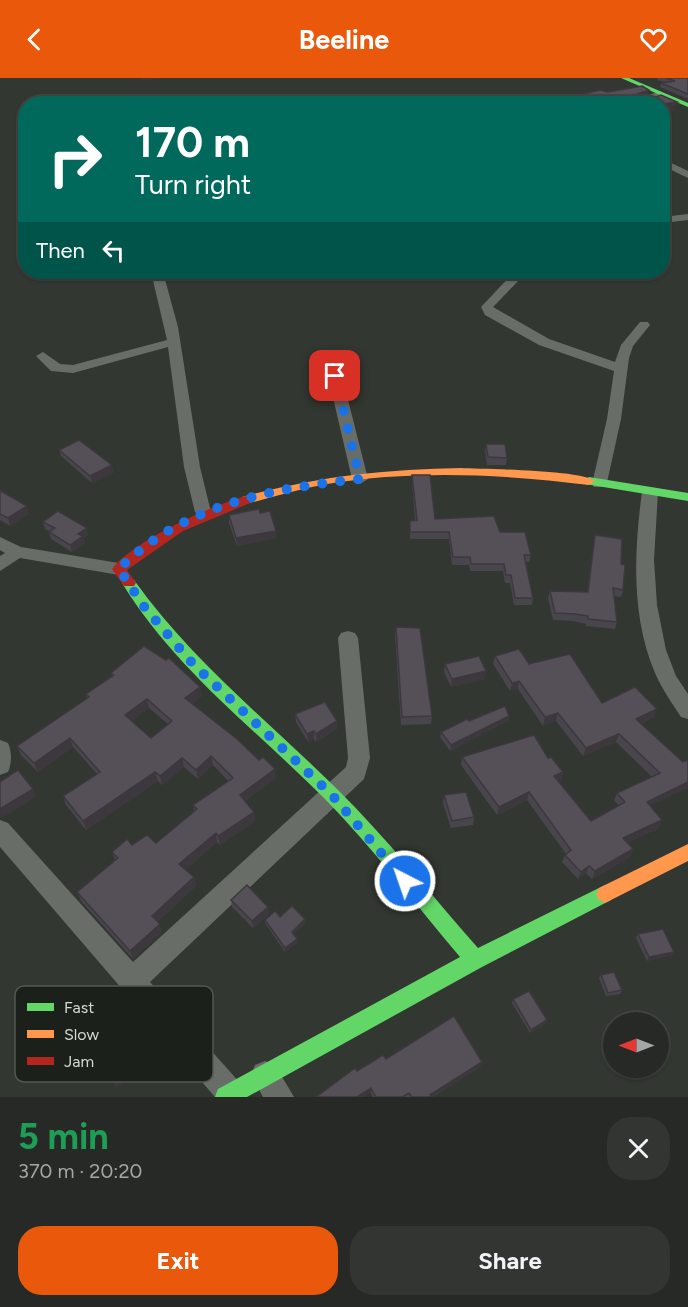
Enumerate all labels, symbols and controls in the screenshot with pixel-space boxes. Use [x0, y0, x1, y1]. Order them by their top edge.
icon: back [18, 23, 51, 56]
text: Beeline [299, 23, 389, 56]
icon: heart [637, 23, 670, 56]
text: 170 m [135, 117, 250, 168]
icon: right [36, 120, 114, 198]
text: Turn right [135, 168, 251, 201]
icon: left [97, 234, 130, 267]
text: Then [36, 237, 85, 264]
pin [309, 350, 360, 401]
icon: arrive [318, 359, 351, 392]
position arrow [373, 849, 437, 913]
legend [15, 986, 213, 1082]
text: Fast [64, 998, 94, 1017]
north arrow [603, 1012, 669, 1078]
map controls [603, 1012, 669, 1078]
text: Slow [64, 1025, 99, 1044]
text: Jam [64, 1052, 94, 1071]
text: 5 min [18, 1115, 109, 1158]
button: close [607, 1117, 670, 1180]
text: 370 m · 20:20 [18, 1159, 142, 1183]
button: Exit [18, 1226, 338, 1295]
button: Share [350, 1226, 670, 1295]

